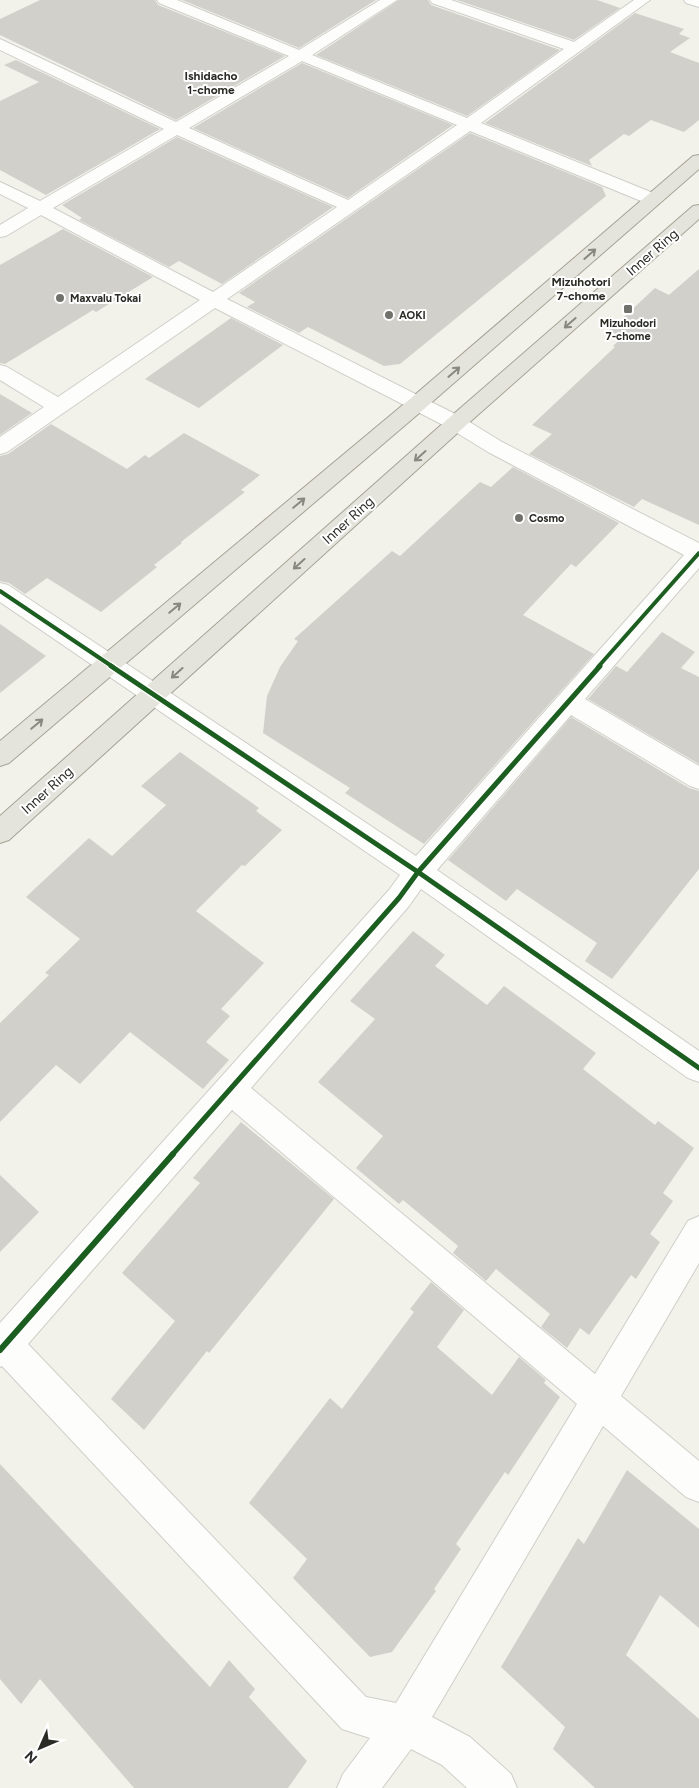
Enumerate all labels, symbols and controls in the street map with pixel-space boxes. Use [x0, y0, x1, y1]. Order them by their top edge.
district label: Ishidacho 1-chome [185, 69, 237, 97]
street label: Inner Ring [623, 225, 682, 280]
one-way arrow [583, 248, 596, 259]
district label: Mizuhotori 7-chome [551, 275, 611, 303]
marker: Maxvalu Tokai [54, 292, 66, 304]
place label: Maxvalu Tokai [70, 292, 141, 305]
marker: Mizuhodori 7-chome [622, 303, 634, 315]
marker: AOKI [383, 309, 395, 321]
place label: AOKI [399, 309, 426, 322]
one-way arrow [564, 317, 577, 329]
place label: Mizuhodori 7-chome [600, 317, 656, 343]
one-way arrow [447, 366, 460, 378]
one-way arrow [413, 450, 426, 462]
street label: Inner Ring [319, 493, 378, 548]
one-way arrow [292, 498, 305, 509]
marker: Cosmo [513, 512, 525, 524]
place label: Cosmo [529, 512, 565, 525]
one-way arrow [292, 559, 305, 570]
one-way arrow [168, 603, 181, 614]
one-way arrow [171, 667, 184, 679]
one-way arrow [31, 719, 44, 730]
street label: Inner Ring [18, 763, 77, 818]
north arrow [15, 1723, 65, 1773]
text: N [21, 1747, 41, 1767]

